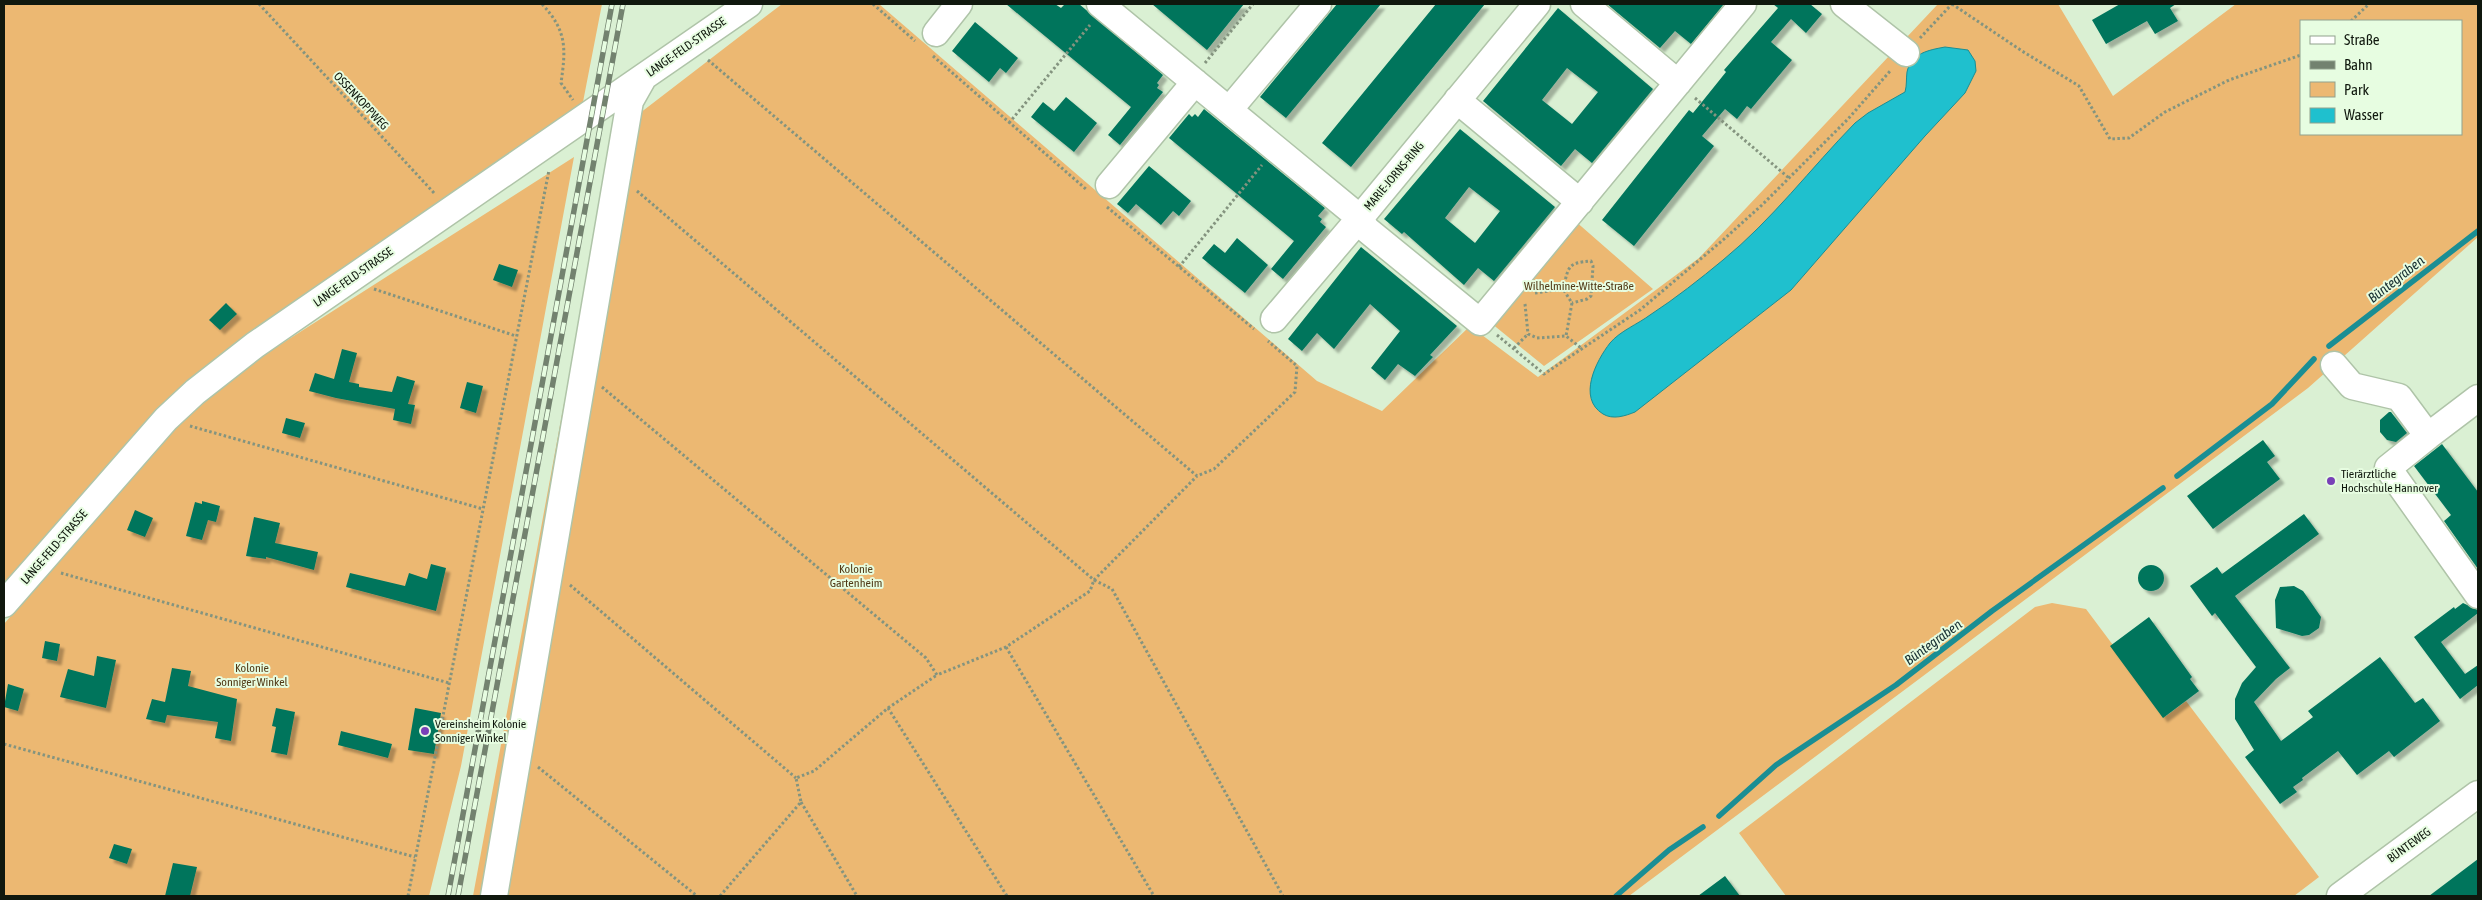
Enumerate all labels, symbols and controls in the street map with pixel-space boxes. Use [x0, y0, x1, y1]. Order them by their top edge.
street label: LANGE-FELD-STRASSE [644, 14, 728, 80]
legend [2300, 20, 2462, 135]
text: Straße [2344, 31, 2380, 48]
text: Bahn [2344, 56, 2373, 73]
street label: OSSENKOPPWEG [331, 69, 391, 133]
text: Park [2344, 81, 2369, 98]
text: Wasser [2344, 106, 2384, 123]
street label: MARIE-JORNS-RING [1361, 139, 1427, 213]
street label: LANGE-FELD-STRASSE [311, 244, 395, 310]
water label: Büntegraben [2365, 252, 2427, 306]
park label: Wilhelmine-Witte-Straße [1524, 279, 1634, 293]
place label: Tierärztliche Hochschule Hannover [2341, 467, 2438, 495]
marker: Tierärztliche Hochschule Hannover [2325, 475, 2337, 487]
street label: LANGE-FELD-STRASSE [18, 507, 90, 587]
park label: Kolonie Gartenheim [830, 562, 882, 590]
water label: Büntegraben [1901, 616, 1965, 668]
park label: Kolonie Sonniger Winkel [216, 661, 289, 689]
place label: Vereinsheim Kolonie Sonniger Winkel [435, 717, 526, 745]
marker: Vereinsheim Kolonie Sonniger Winkel [419, 725, 431, 737]
street label: BÜNTEWEG [2384, 825, 2434, 865]

